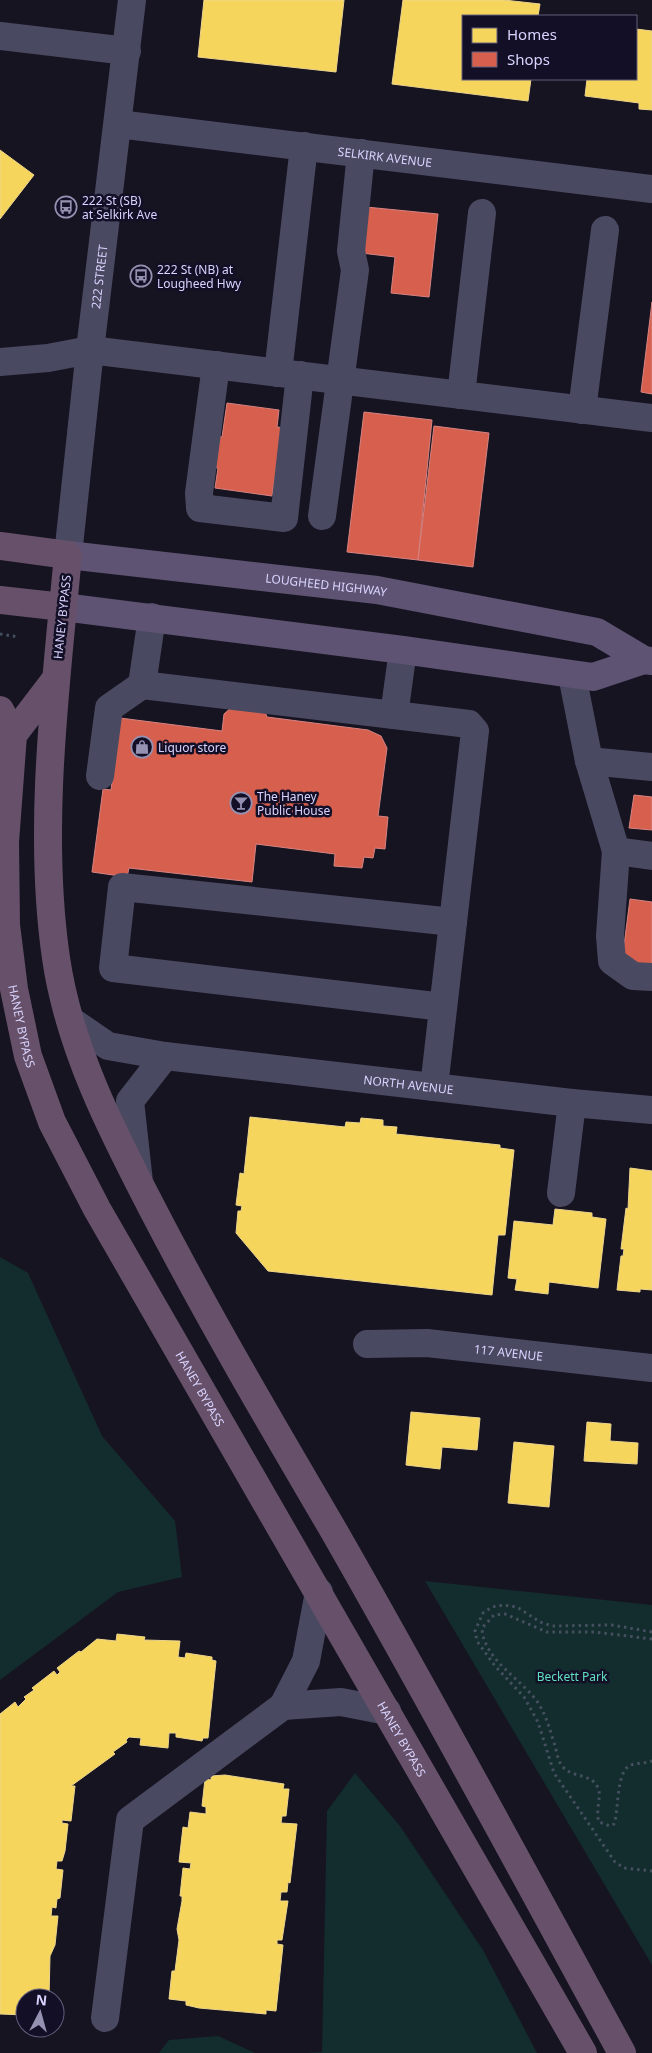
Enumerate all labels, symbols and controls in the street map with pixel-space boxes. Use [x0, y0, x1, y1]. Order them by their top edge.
legend [462, 15, 637, 80]
text: Homes [507, 24, 557, 44]
text: Shops [507, 49, 550, 69]
street label: SELKIRK AVENUE [337, 142, 433, 171]
place label: 222 St (SB) at Selkirk Ave [82, 192, 157, 223]
bus stop icon: 222 St (SB) at Selkirk Ave [54, 195, 78, 219]
street label: 222 STREET [87, 243, 111, 310]
place label: 222 St (NB) at Lougheed Hwy [157, 261, 242, 292]
bus stop icon: 222 St (NB) at Lougheed Hwy [129, 264, 153, 288]
street label: LOUGHEED HIGHWAY [265, 569, 389, 600]
street label: HANEY BYPASS [49, 574, 75, 660]
shop icon: Liquor store [130, 735, 154, 759]
place label: Liquor store [158, 739, 227, 756]
place label: The Haney Public House [257, 788, 330, 819]
bar icon: The Haney Public House [229, 791, 253, 815]
street label: HANEY BYPASS [5, 983, 40, 1070]
street label: NORTH AVENUE [363, 1070, 454, 1098]
street label: 117 AVENUE [473, 1340, 544, 1364]
street label: HANEY BYPASS [172, 1348, 229, 1430]
park label: Beckett Park [537, 1668, 608, 1685]
street label: HANEY BYPASS [374, 1698, 431, 1780]
north arrow [15, 1988, 65, 2038]
text: N [35, 1990, 48, 2010]

